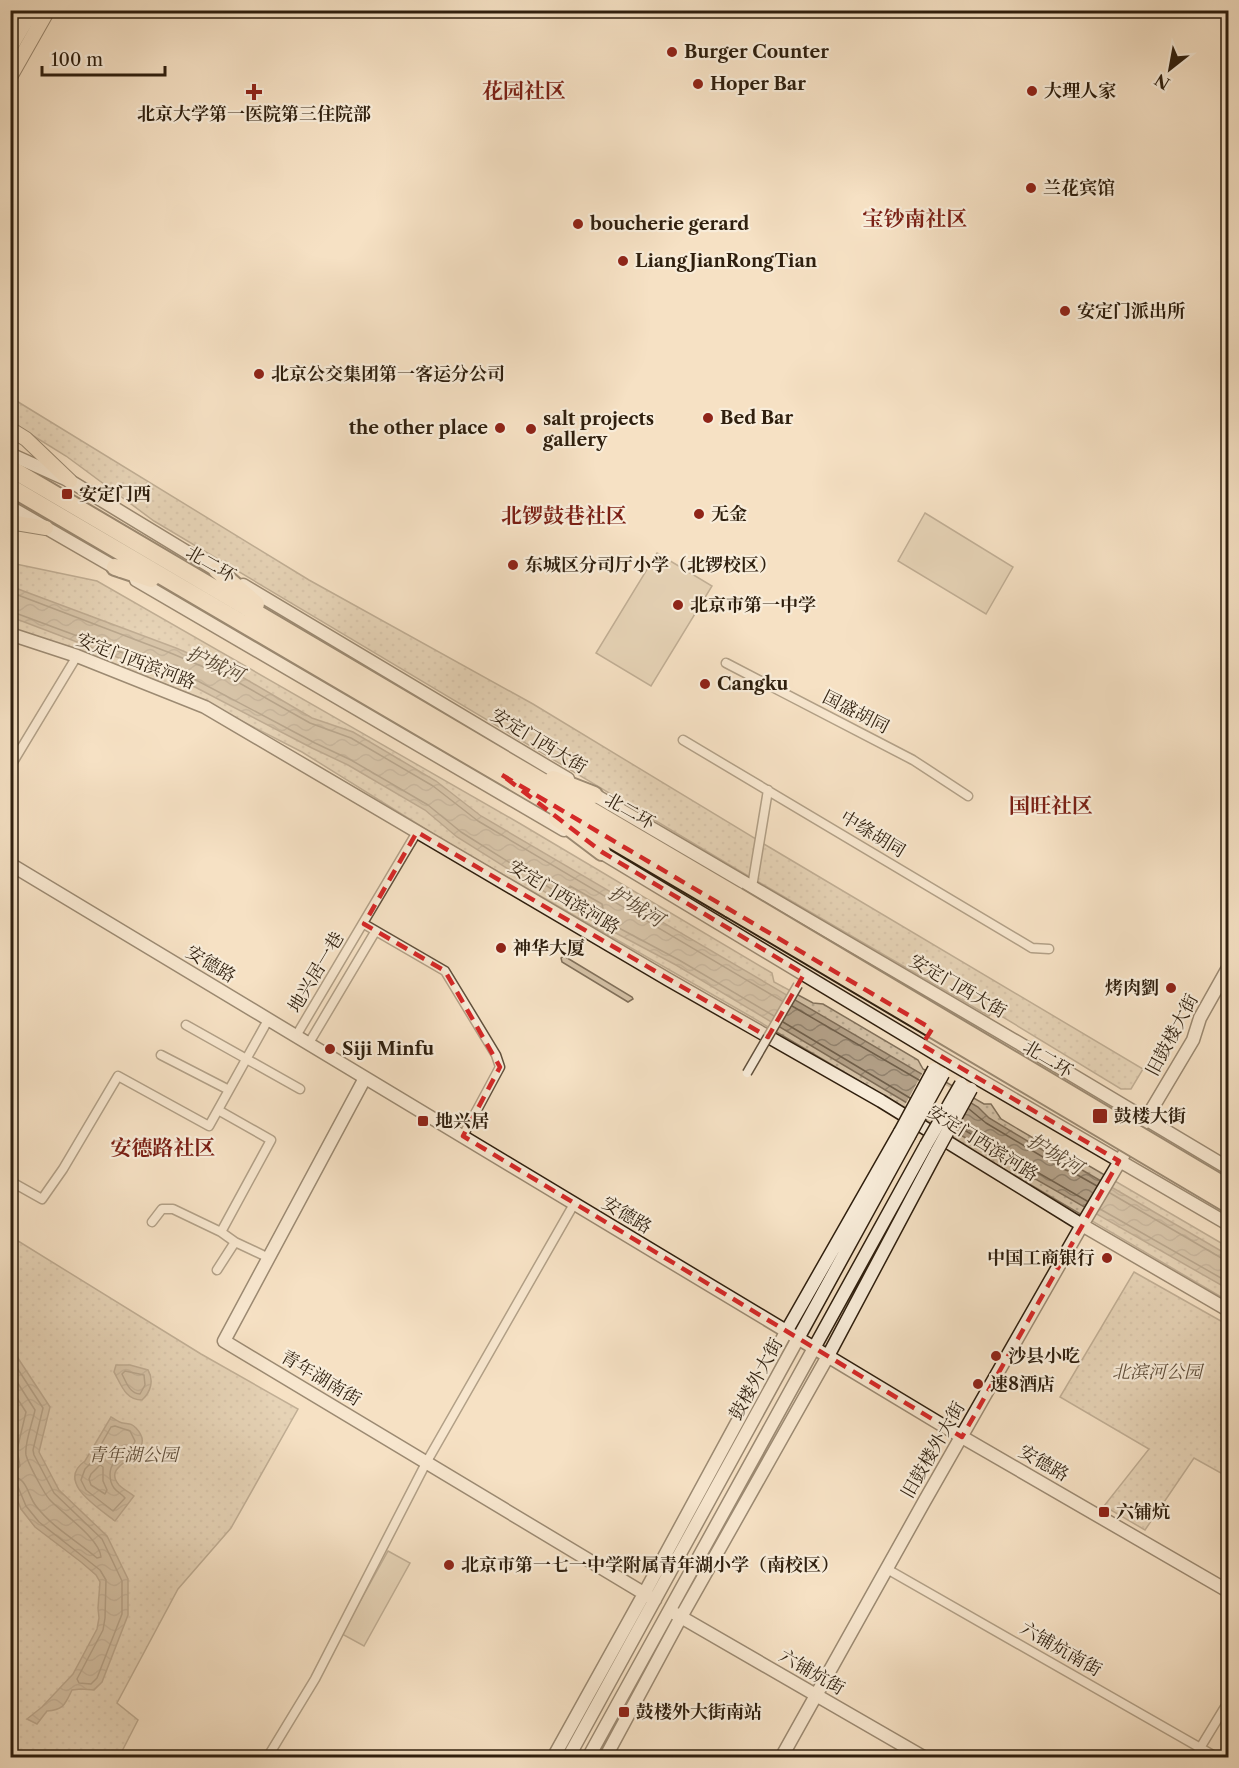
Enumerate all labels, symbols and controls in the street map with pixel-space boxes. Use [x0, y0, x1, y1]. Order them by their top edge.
scale bar [42, 39, 165, 77]
north arrow [1140, 39, 1200, 99]
place label: Burger Counter [684, 41, 829, 63]
marker: Burger Counter [665, 45, 679, 59]
text: 100 m [51, 49, 103, 71]
text: N [1151, 70, 1173, 94]
place label: Hoper Bar [710, 73, 806, 95]
marker: Hoper Bar [691, 77, 705, 91]
district label: 花园社区 [482, 78, 566, 103]
place label: 大理人家 [1044, 80, 1116, 102]
marker: 北京大学第一医院第三住院部 [245, 83, 263, 101]
marker: 大理人家 [1025, 84, 1039, 98]
place label: 北京大学第一医院第三住院部 [137, 103, 371, 125]
place label: 兰花宾馆 [1043, 177, 1115, 199]
marker: 兰花宾馆 [1024, 181, 1038, 195]
district label: 宝钞南社区 [863, 206, 968, 231]
place label: boucherie gerard [589, 213, 749, 235]
marker: boucherie gerard [571, 217, 585, 231]
place label: LiangJianRongTian [635, 250, 818, 272]
marker: LiangJianRongTian [616, 254, 630, 268]
place label: 安定门派出所 [1077, 300, 1186, 322]
marker: 安定门派出所 [1058, 304, 1072, 318]
place label: 北京公交集团第一客运分公司 [271, 363, 505, 385]
marker: 北京公交集团第一客运分公司 [252, 367, 266, 381]
place label: Bed Bar [720, 407, 793, 429]
place label: salt projects gallery [542, 408, 654, 451]
marker: Bed Bar [701, 411, 715, 425]
place label: the other place [349, 417, 488, 439]
marker: the other place [493, 421, 507, 435]
marker: salt projects gallery [524, 422, 538, 436]
place label: 安定门西 [79, 483, 151, 505]
marker: 安定门西 [60, 487, 74, 501]
district label: 北锣鼓巷社区 [501, 503, 627, 528]
place label: 无金 [711, 503, 747, 525]
marker: 无金 [692, 507, 706, 521]
street label: 北二环 [182, 541, 240, 587]
place label: 东城区分司厅小学（北锣校区） [525, 554, 777, 576]
marker: 东城区分司厅小学（北锣校区） [506, 558, 520, 572]
place label: 北京市第一中学 [690, 594, 816, 616]
marker: 北京市第一中学 [671, 598, 685, 612]
street label: 安定门西滨河路 [73, 628, 199, 694]
water label: 护城河 [183, 641, 250, 688]
place label: Cangku [717, 673, 788, 695]
marker: Cangku [698, 677, 712, 691]
street label: 国盛胡同 [819, 686, 893, 738]
street label: 安定门西大街 [487, 704, 591, 778]
street label: 北二环 [601, 788, 659, 834]
district label: 国旺社区 [1009, 793, 1093, 818]
street label: 中绦胡同 [836, 806, 910, 862]
street label: 安定门西滨河路 [504, 855, 624, 939]
water label: 护城河 [604, 880, 670, 933]
street label: 地兴居一巷 [283, 928, 349, 1016]
place label: 神华大厦 [513, 937, 585, 959]
street label: 安德路 [182, 941, 240, 987]
marker: 神华大厦 [494, 941, 508, 955]
street label: 安定门西大街 [906, 949, 1010, 1023]
place label: 烤肉劉 [1105, 977, 1159, 999]
marker: 烤肉劉 [1164, 981, 1178, 995]
street label: 旧鼓楼大街 [1141, 990, 1203, 1080]
street label: 北二环 [1019, 1036, 1077, 1082]
place label: Siji Minfu [342, 1038, 434, 1060]
marker: Siji Minfu [323, 1042, 337, 1056]
street label: 安定门西滨河路 [924, 1100, 1042, 1186]
place label: 鼓楼大街 [1114, 1105, 1186, 1127]
marker: 鼓楼大街 [1091, 1107, 1109, 1125]
place label: 地兴居 [435, 1110, 489, 1132]
marker: 地兴居 [416, 1114, 430, 1128]
water label: 护城河 [1023, 1128, 1089, 1181]
district label: 安德路社区 [111, 1135, 216, 1160]
street label: 安德路 [598, 1192, 656, 1238]
place label: 中国工商银行 [987, 1247, 1095, 1269]
marker: 中国工商银行 [1100, 1251, 1114, 1265]
street label: 鼓楼外大街 [725, 1334, 787, 1424]
street label: 青年湖南街 [277, 1345, 365, 1411]
place label: 沙县小吃 [1008, 1345, 1080, 1367]
marker: 沙县小吃 [989, 1349, 1003, 1363]
park label: 北滨河公园 [1112, 1361, 1205, 1383]
place label: 速8酒店 [990, 1373, 1055, 1395]
marker: 速8酒店 [971, 1377, 985, 1391]
street label: 旧鼓楼外大街 [896, 1398, 970, 1502]
street label: 安德路 [1015, 1440, 1073, 1486]
park label: 青年湖公园 [88, 1444, 181, 1466]
place label: 六铺炕 [1116, 1501, 1170, 1523]
marker: 六铺炕 [1097, 1505, 1111, 1519]
place label: 北京市第一七一中学附属青年湖小学（南校区） [461, 1554, 839, 1576]
marker: 北京市第一七一中学附属青年湖小学（南校区） [442, 1558, 456, 1572]
street label: 六铺炕南街 [1017, 1617, 1105, 1681]
street label: 六铺炕街 [775, 1644, 849, 1700]
place label: 鼓楼外大街南站 [636, 1701, 762, 1723]
marker: 鼓楼外大街南站 [617, 1705, 631, 1719]

